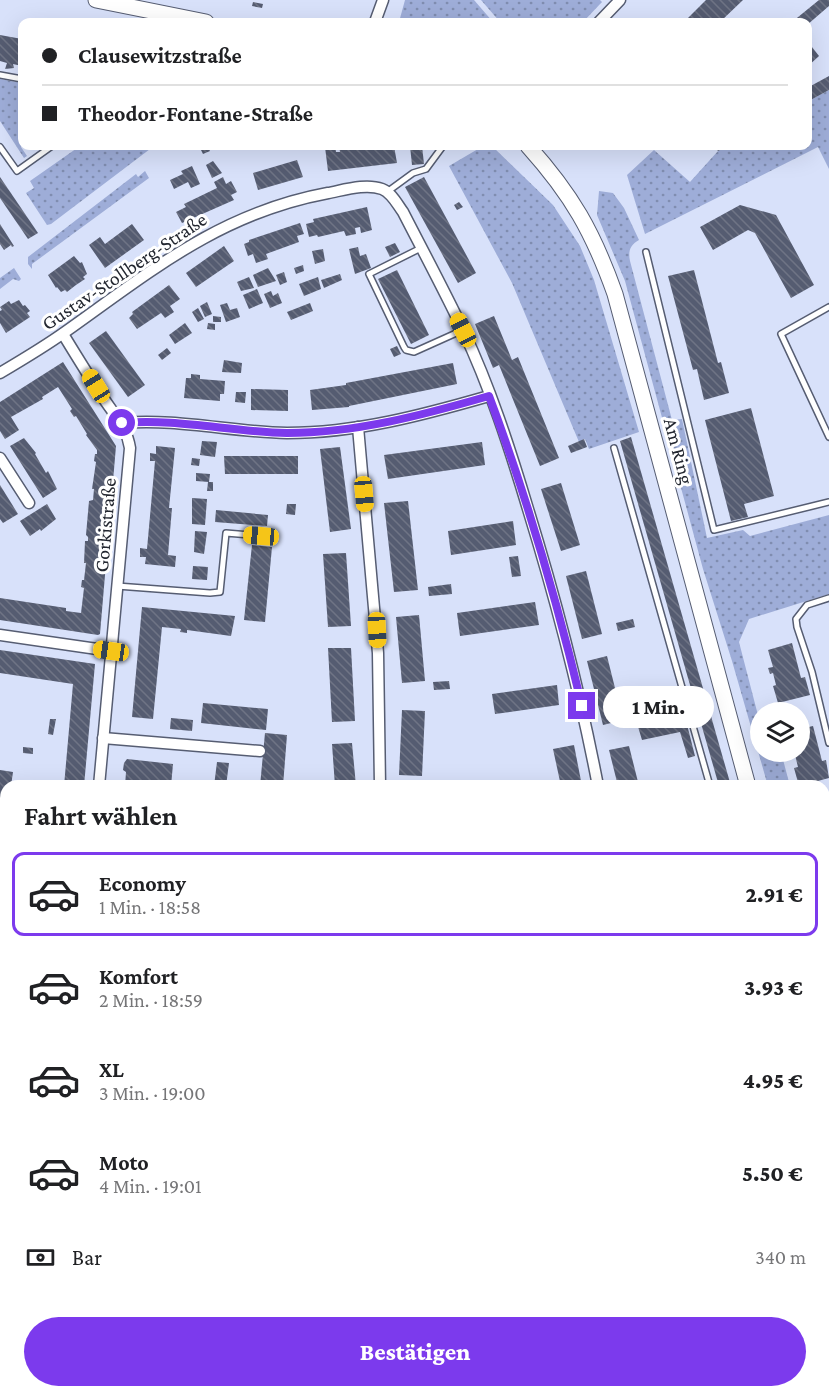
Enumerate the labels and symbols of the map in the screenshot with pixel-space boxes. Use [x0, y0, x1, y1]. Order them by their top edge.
street label: Gustav-Stollberg-Straße [37, 208, 211, 335]
car [447, 310, 479, 350]
car [79, 366, 113, 406]
route start [108, 409, 135, 436]
street label: Am Ring [659, 415, 698, 487]
car [353, 475, 375, 513]
street label: Gorkistraße [90, 477, 120, 573]
car [242, 525, 280, 547]
car [367, 612, 387, 648]
car [92, 640, 130, 662]
callout: 1 Min. [603, 685, 714, 727]
route end [568, 692, 595, 719]

